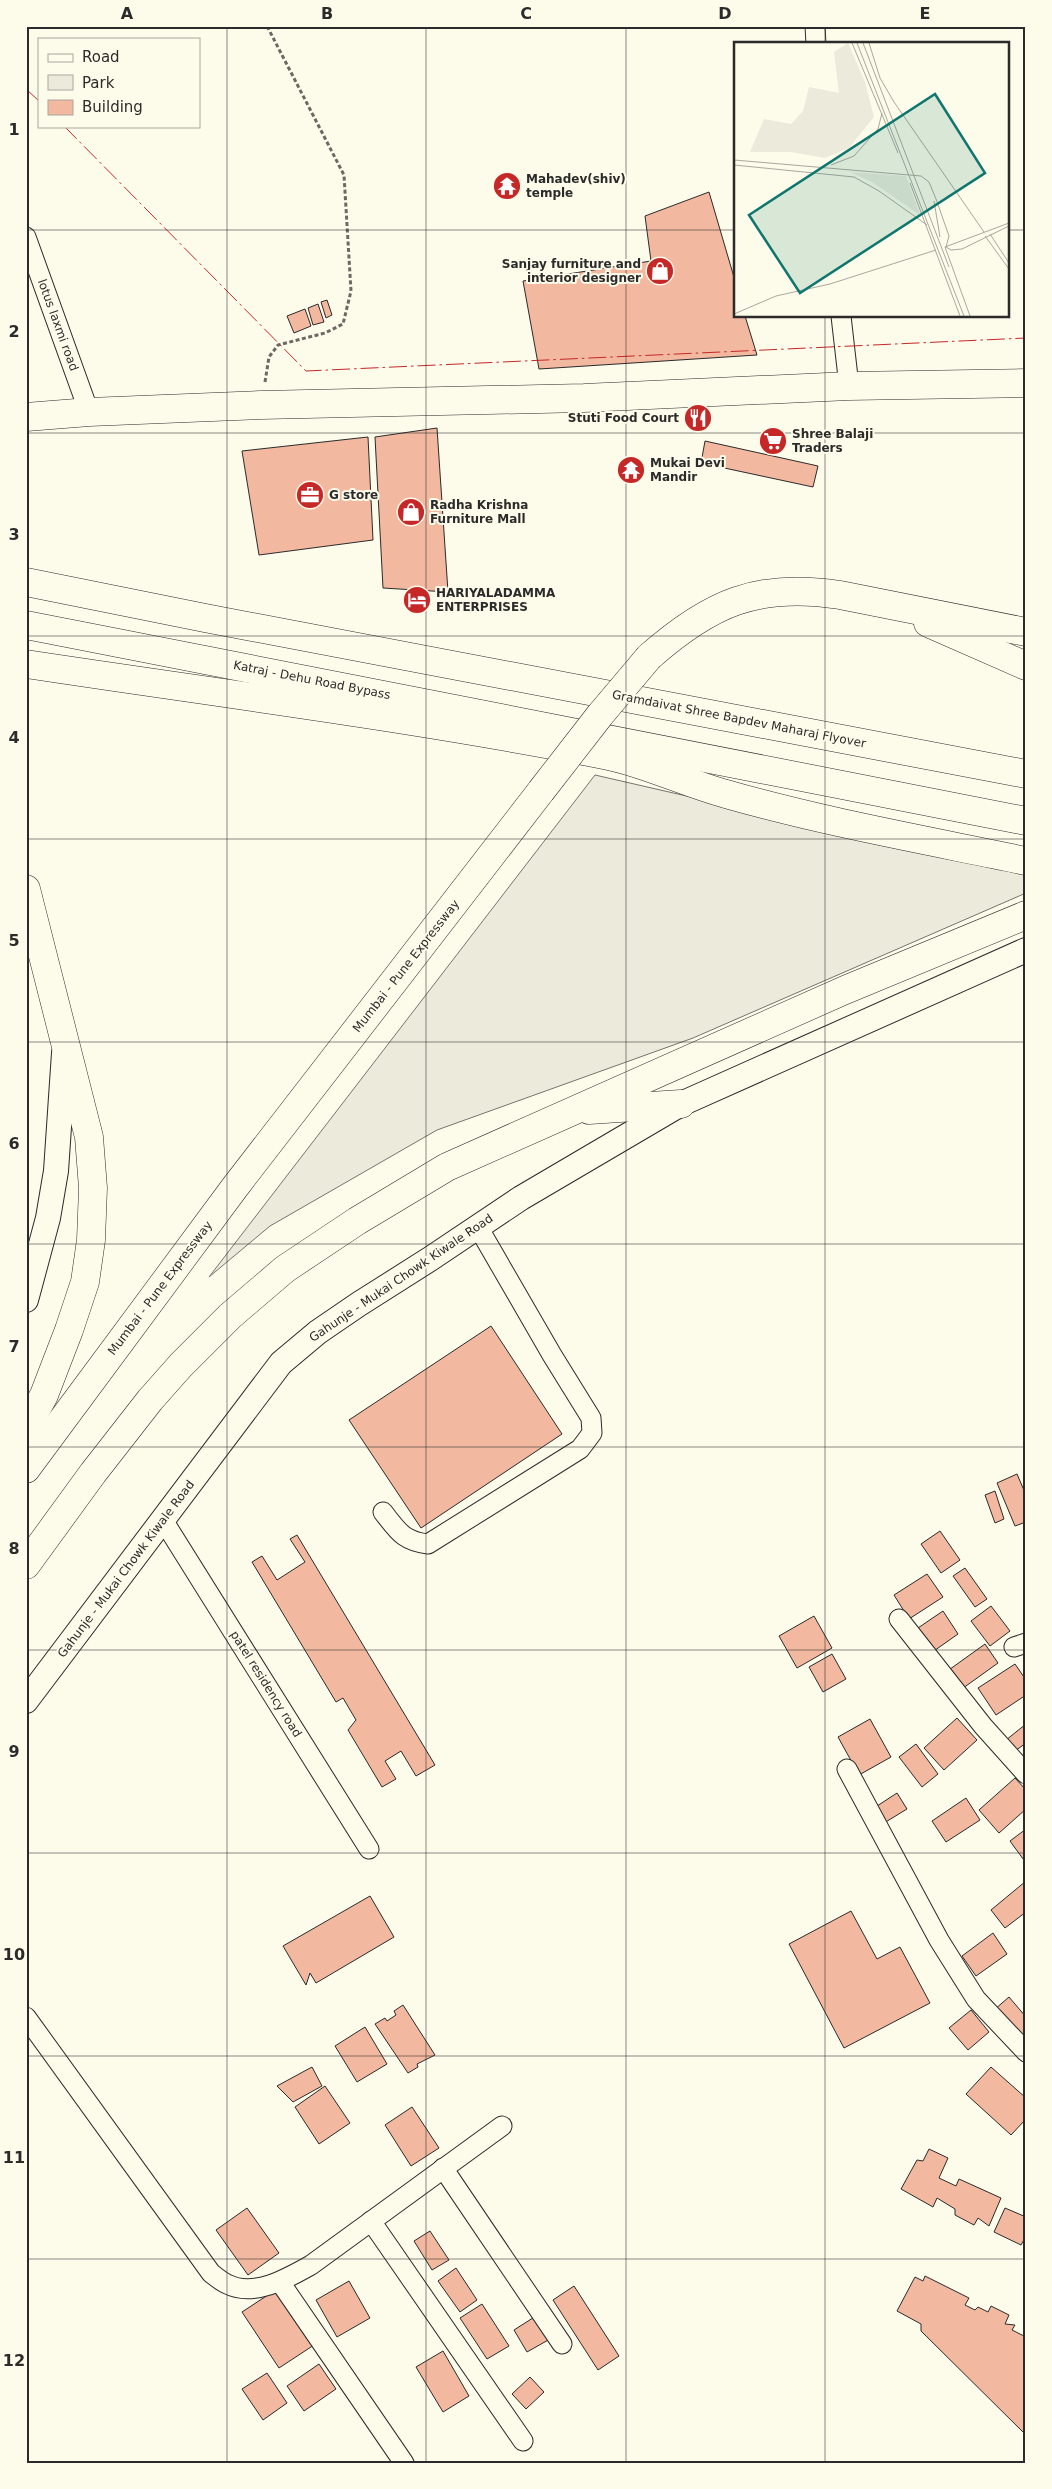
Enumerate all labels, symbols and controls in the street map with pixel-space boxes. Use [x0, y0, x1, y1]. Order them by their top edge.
text: A [121, 4, 134, 23]
text: B [321, 4, 333, 23]
text: C [520, 4, 532, 23]
text: D [718, 4, 732, 23]
text: E [920, 4, 930, 23]
legend [38, 38, 200, 128]
inset map [734, 42, 1010, 318]
text: Road [82, 48, 120, 66]
text: Park [82, 74, 115, 92]
text: Building [82, 98, 143, 116]
text: 1 [8, 120, 20, 139]
temple icon: Mahadev(shiv) temple [492, 171, 522, 201]
place label: Mahadev(shiv) temple [526, 172, 626, 200]
shop icon: Sanjay furniture and interior designer [645, 256, 675, 286]
place label: Sanjay furniture and interior designer [502, 257, 641, 285]
street label: lotus laxmi road [35, 277, 81, 373]
text: 2 [8, 322, 20, 341]
restaurant icon: Stuti Food Court [683, 403, 713, 433]
place label: Stuti Food Court [568, 411, 679, 425]
supermarket icon: Shree Balaji Traders [758, 426, 788, 456]
place label: Shree Balaji Traders [792, 427, 873, 455]
temple icon: Mukai Devi Mandir [616, 455, 646, 485]
place label: Mukai Devi Mandir [650, 456, 725, 484]
office icon: G store [295, 480, 325, 510]
place label: G store [329, 488, 378, 502]
shop icon: Radha Krishna Furniture Mall [396, 497, 426, 527]
place label: Radha Krishna Furniture Mall [430, 498, 528, 526]
text: 3 [8, 525, 20, 544]
hotel icon: HARIYALADAMMA ENTERPRISES [402, 585, 432, 615]
place label: HARIYALADAMMA ENTERPRISES [436, 586, 556, 614]
street label: Katraj - Dehu Road Bypass [232, 658, 392, 702]
street label: Gramdaivat Shree Bapdev Maharaj Flyover [611, 687, 867, 751]
text: 4 [8, 728, 20, 747]
street label: Mumbai - Pune Expressway [350, 897, 462, 1035]
text: 5 [8, 931, 20, 950]
text: 6 [8, 1134, 20, 1153]
street label: Gahunje - Mukai Chowk Kiwale Road [307, 1211, 495, 1345]
street label: Mumbai - Pune Expressway [105, 1218, 215, 1358]
text: 7 [8, 1337, 20, 1356]
street label: Gahunje - Mukai Chowk Kiwale Road [55, 1478, 197, 1660]
text: 8 [8, 1539, 20, 1558]
street label: patel residency road [227, 1628, 305, 1740]
text: 9 [8, 1742, 20, 1761]
text: 10 [3, 1945, 25, 1964]
text: 11 [3, 2148, 25, 2167]
text: 12 [3, 2351, 25, 2370]

